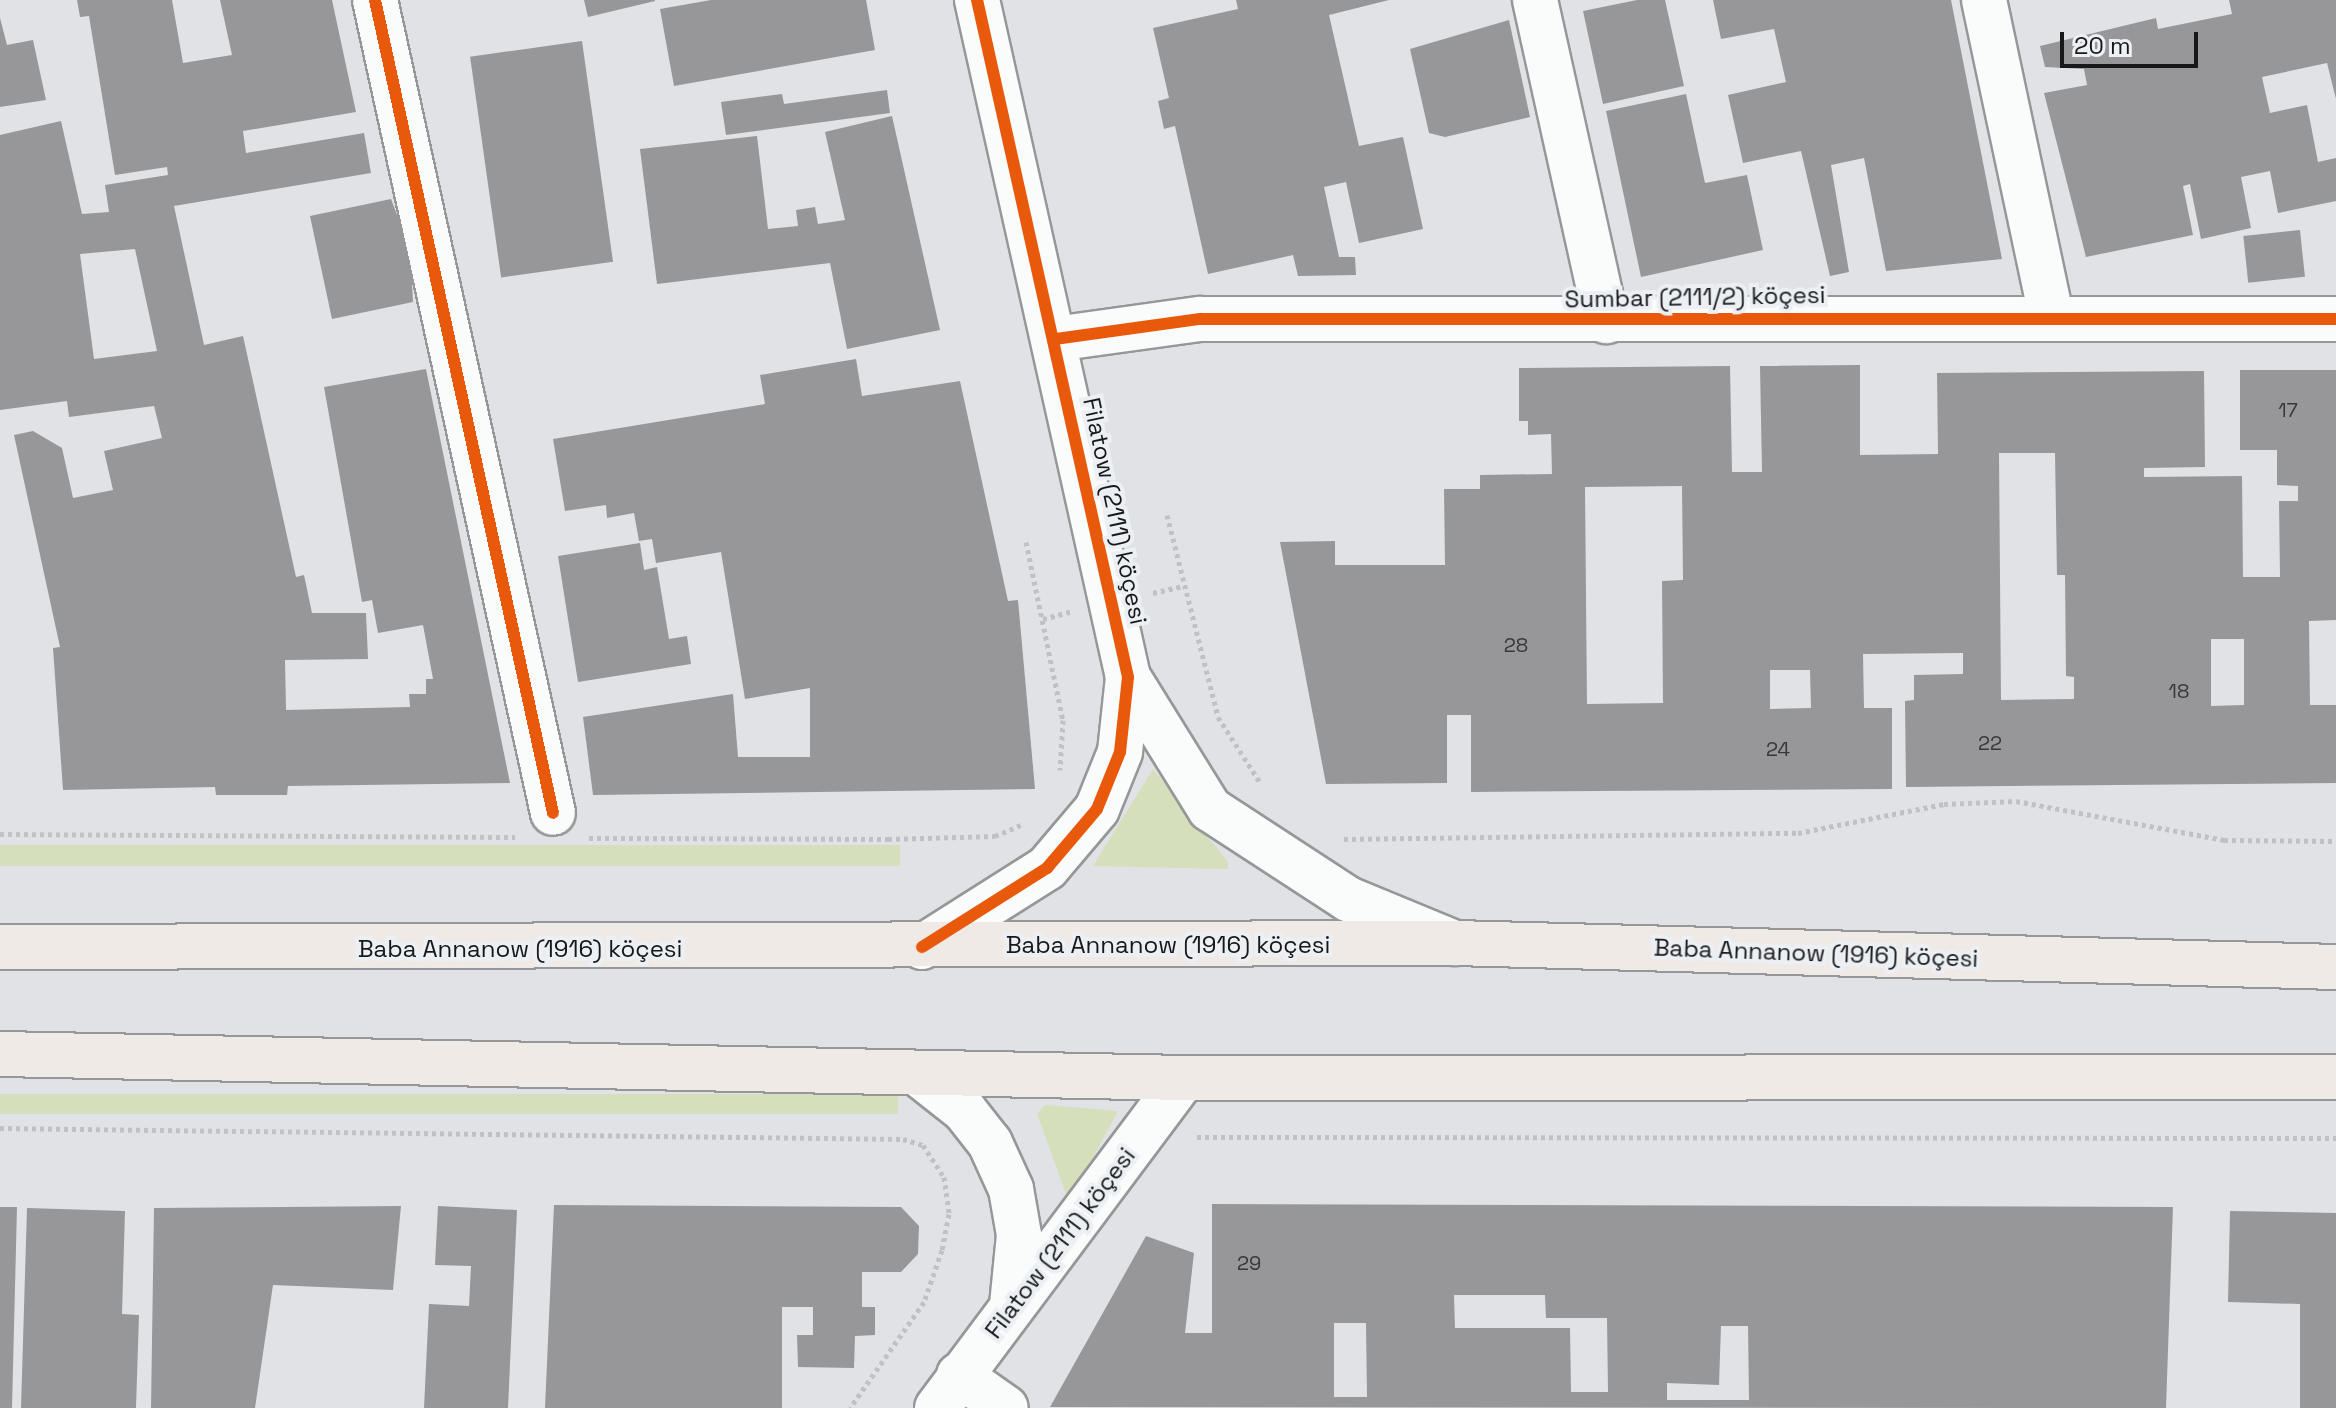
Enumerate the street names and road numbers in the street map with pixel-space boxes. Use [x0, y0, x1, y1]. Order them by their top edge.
street label: Sumbar (2111/2) köçesi [1564, 280, 1826, 314]
street label: Filatow (2111) köçesi [1077, 395, 1153, 627]
street label: Baba Annanow (1916) köçesi [1005, 931, 1331, 959]
street label: Baba Annanow (1916) köçesi [1653, 933, 1979, 973]
street label: Baba Annanow (1916) köçesi [357, 935, 683, 963]
street label: Filatow (2111) köçesi [979, 1142, 1141, 1344]

